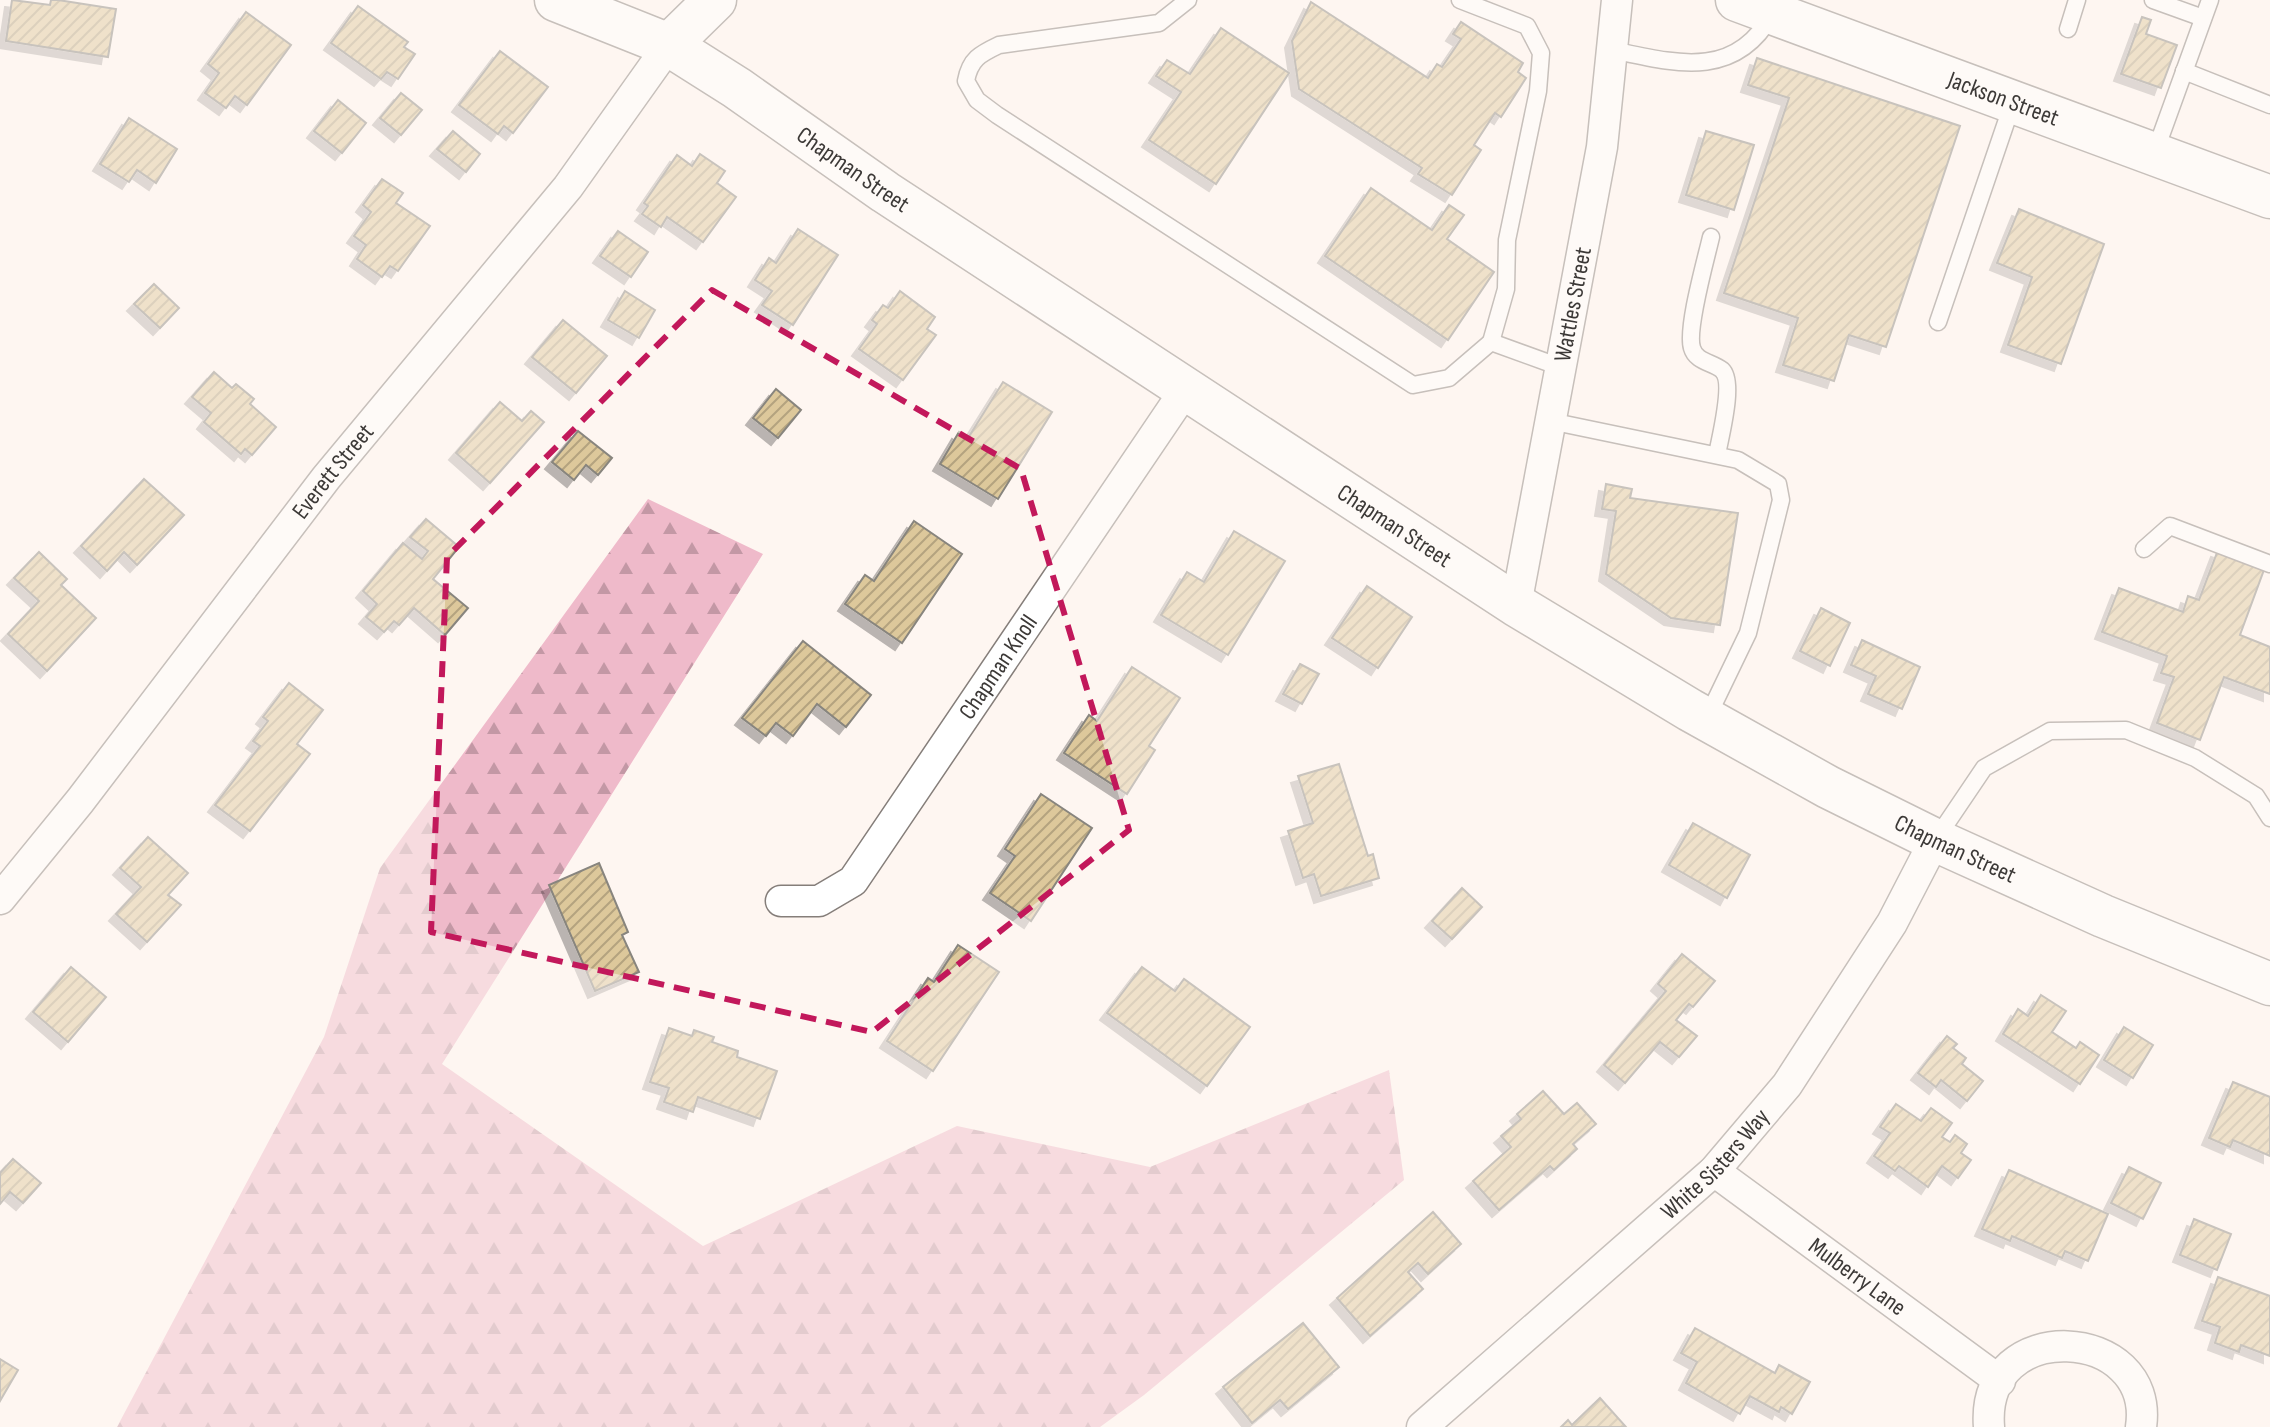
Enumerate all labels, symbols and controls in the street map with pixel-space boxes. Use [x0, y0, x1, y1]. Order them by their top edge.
street label: Jackson Street [1943, 65, 2063, 133]
street label: Chapman Street [791, 121, 915, 219]
street label: Wattles Street [1548, 245, 1598, 364]
street label: Everett Street [286, 418, 380, 525]
street label: Chapman Street [1332, 478, 1457, 574]
street label: Chapman Knoll [953, 609, 1044, 725]
street label: Chapman Street [1890, 808, 2021, 890]
street label: White Sisters Way [1655, 1103, 1776, 1226]
street label: Mulberry Lane [1803, 1231, 1912, 1322]

